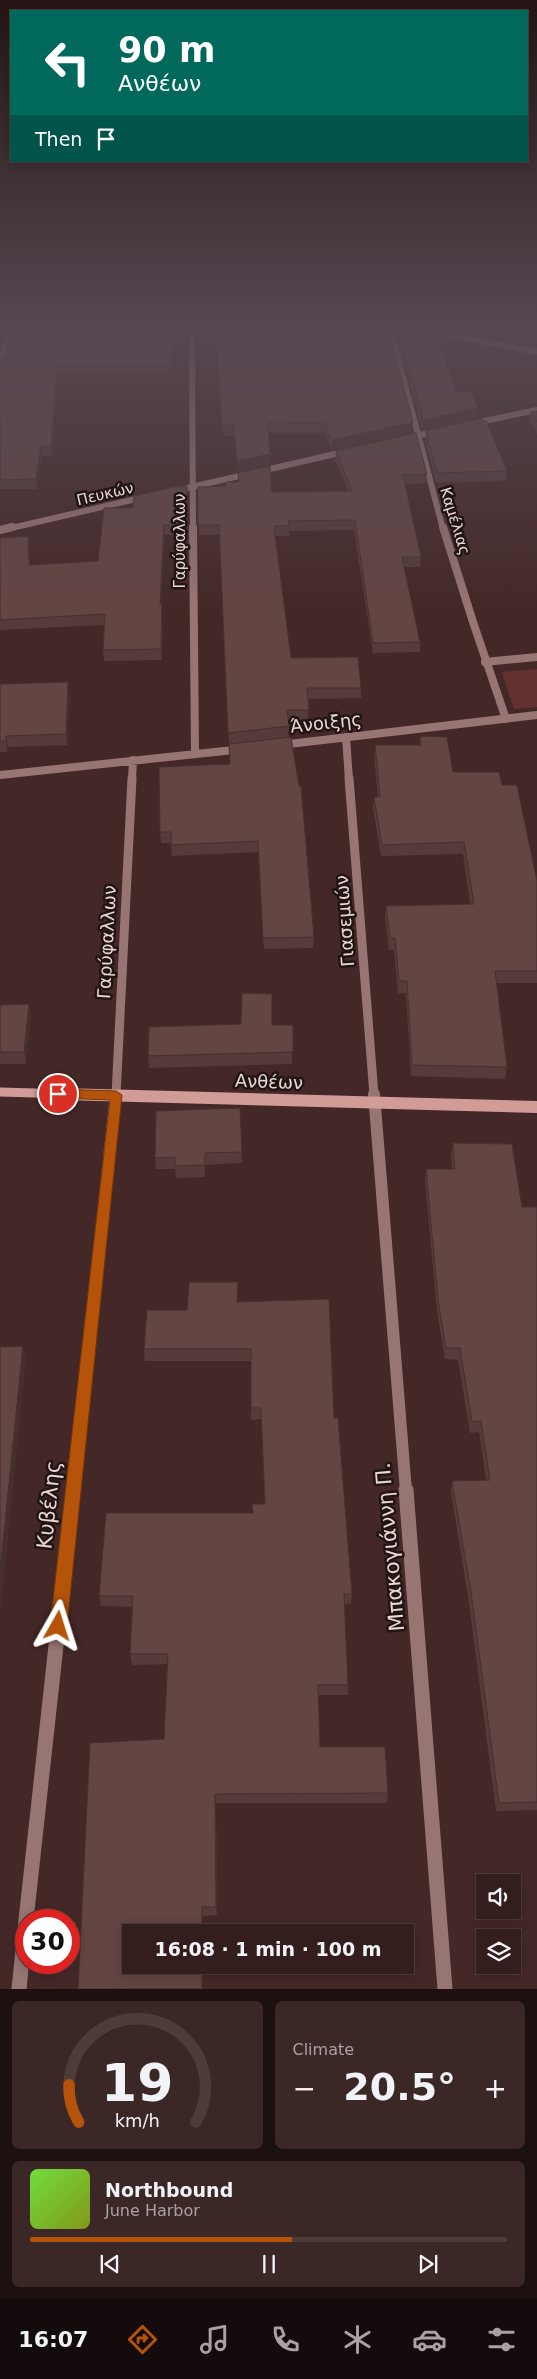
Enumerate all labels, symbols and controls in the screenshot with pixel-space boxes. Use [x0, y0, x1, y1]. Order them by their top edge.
icon: left [35, 30, 100, 95]
text: 90 m [118, 30, 215, 70]
text: Ανθέων [118, 71, 201, 96]
icon: arrive [92, 125, 120, 153]
text: Then [35, 128, 82, 150]
street label: Πευκών [75, 479, 135, 509]
street label: Καμέλιας [436, 485, 474, 557]
street label: Γαρύφαλλων [171, 494, 189, 588]
street label: Άνοιξης [289, 708, 363, 737]
street label: Γιασεμιών [331, 875, 358, 968]
street label: Γαρύφαλλων [93, 885, 120, 999]
street label: Ανθέων [235, 1070, 303, 1093]
pin [37, 1073, 79, 1115]
icon: arrive [44, 1080, 72, 1108]
street label: Κυβέλης [32, 1460, 66, 1550]
street label: Μπακογιάννη Π. [371, 1462, 409, 1632]
position arrow [31, 1599, 83, 1651]
map controls [476, 1874, 521, 1974]
button: sound [476, 1874, 521, 1919]
speed limit sign: 30 [15, 1909, 80, 1974]
button: layers [476, 1929, 521, 1974]
text: 16:08 · 1 min · 100 m [154, 1938, 382, 1960]
text: Climate [293, 2040, 354, 2059]
text: 19 [101, 2053, 173, 2113]
text: 20.5° [343, 2065, 456, 2109]
text: − [293, 2072, 316, 2105]
text: + [484, 2072, 507, 2105]
text: km/h [115, 2110, 160, 2131]
text: Northbound [105, 2179, 233, 2201]
text: June Harbor [105, 2201, 200, 2220]
icon: previous [96, 2250, 124, 2278]
icon: pause [255, 2250, 283, 2278]
icon: next [414, 2250, 442, 2278]
icon: directions [125, 2322, 160, 2357]
icon: music [197, 2322, 232, 2357]
icon: phone [268, 2322, 303, 2357]
icon: climate [340, 2322, 375, 2357]
icon: car [412, 2322, 447, 2357]
icon: filters [484, 2322, 519, 2357]
text: 16:07 [18, 2327, 88, 2352]

